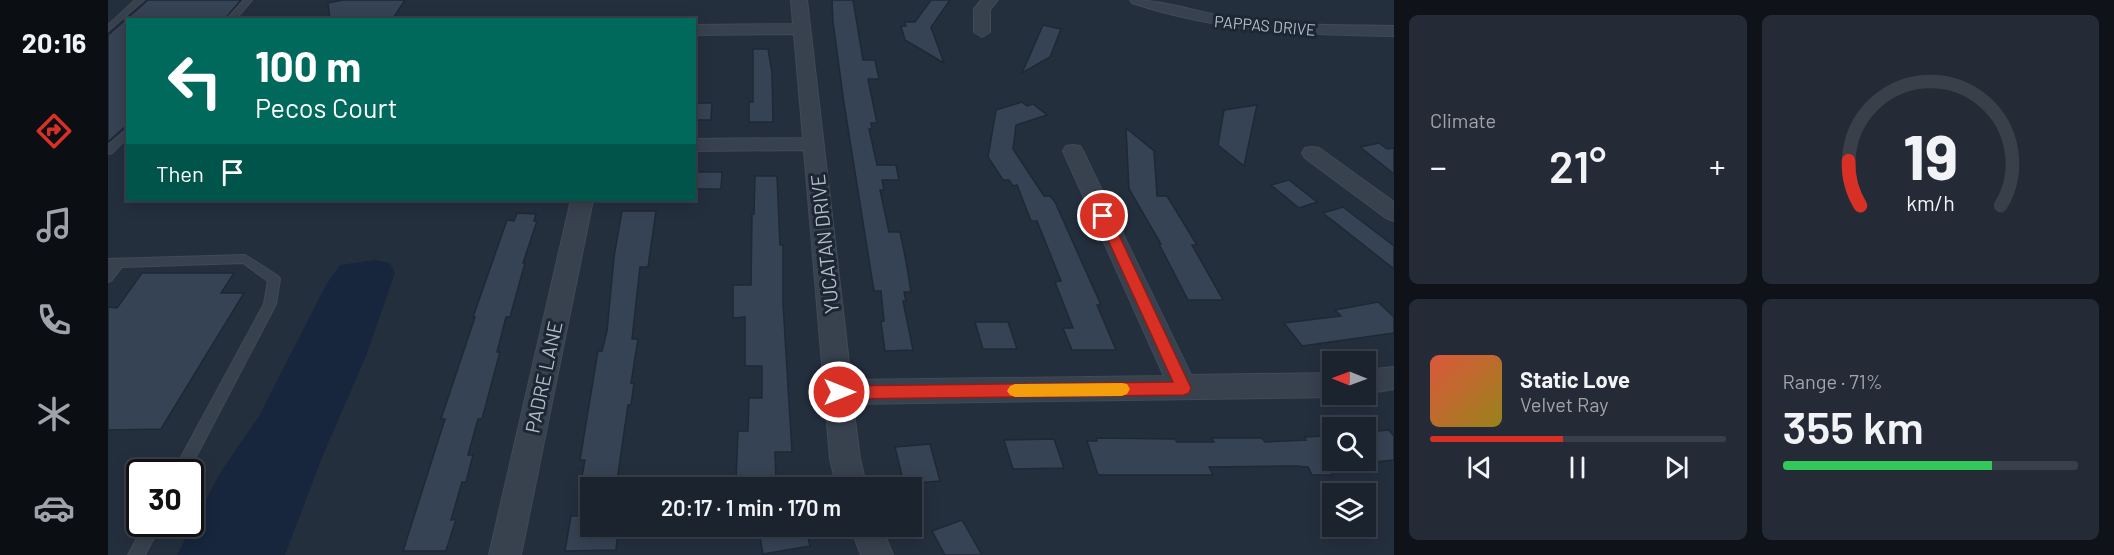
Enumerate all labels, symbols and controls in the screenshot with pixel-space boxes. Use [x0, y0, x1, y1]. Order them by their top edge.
street label: PAPPAS DRIVE [1213, 11, 1317, 39]
text: 20:16 [22, 26, 86, 58]
text: 100 m [255, 40, 361, 90]
icon: left [156, 42, 234, 120]
text: Pecos Court [255, 91, 398, 123]
text: Climate [1430, 108, 1496, 132]
icon: directions [33, 110, 75, 152]
text: 19 [1903, 118, 1958, 192]
text: 21° [1549, 138, 1606, 192]
text: − [1430, 146, 1447, 186]
text: + [1709, 146, 1725, 186]
icon: arrive [216, 156, 249, 189]
text: Then [156, 160, 204, 186]
street label: YUCATAN DRIVE [805, 173, 843, 315]
pin [1077, 190, 1128, 241]
text: km/h [1906, 191, 1955, 216]
icon: arrive [1086, 199, 1119, 232]
icon: music [33, 204, 75, 246]
icon: phone [33, 299, 75, 341]
street label: PADRE LANE [519, 319, 567, 435]
north arrow [1322, 351, 1376, 405]
map controls [1322, 351, 1376, 537]
position arrow [807, 360, 871, 424]
text: Static Love [1520, 366, 1630, 392]
text: Range · 71% [1783, 369, 1883, 393]
text: Velvet Ray [1520, 392, 1609, 416]
icon: climate [33, 393, 75, 435]
text: 355 km [1783, 399, 1924, 453]
button: search [1322, 417, 1376, 471]
icon: previous [1463, 451, 1496, 484]
icon: pause [1561, 451, 1594, 484]
icon: next [1660, 451, 1693, 484]
speed limit sign: 30 [126, 459, 204, 537]
button: layers [1322, 483, 1376, 537]
icon: car [33, 487, 75, 529]
text: 20:17 · 1 min · 170 m [661, 494, 841, 520]

